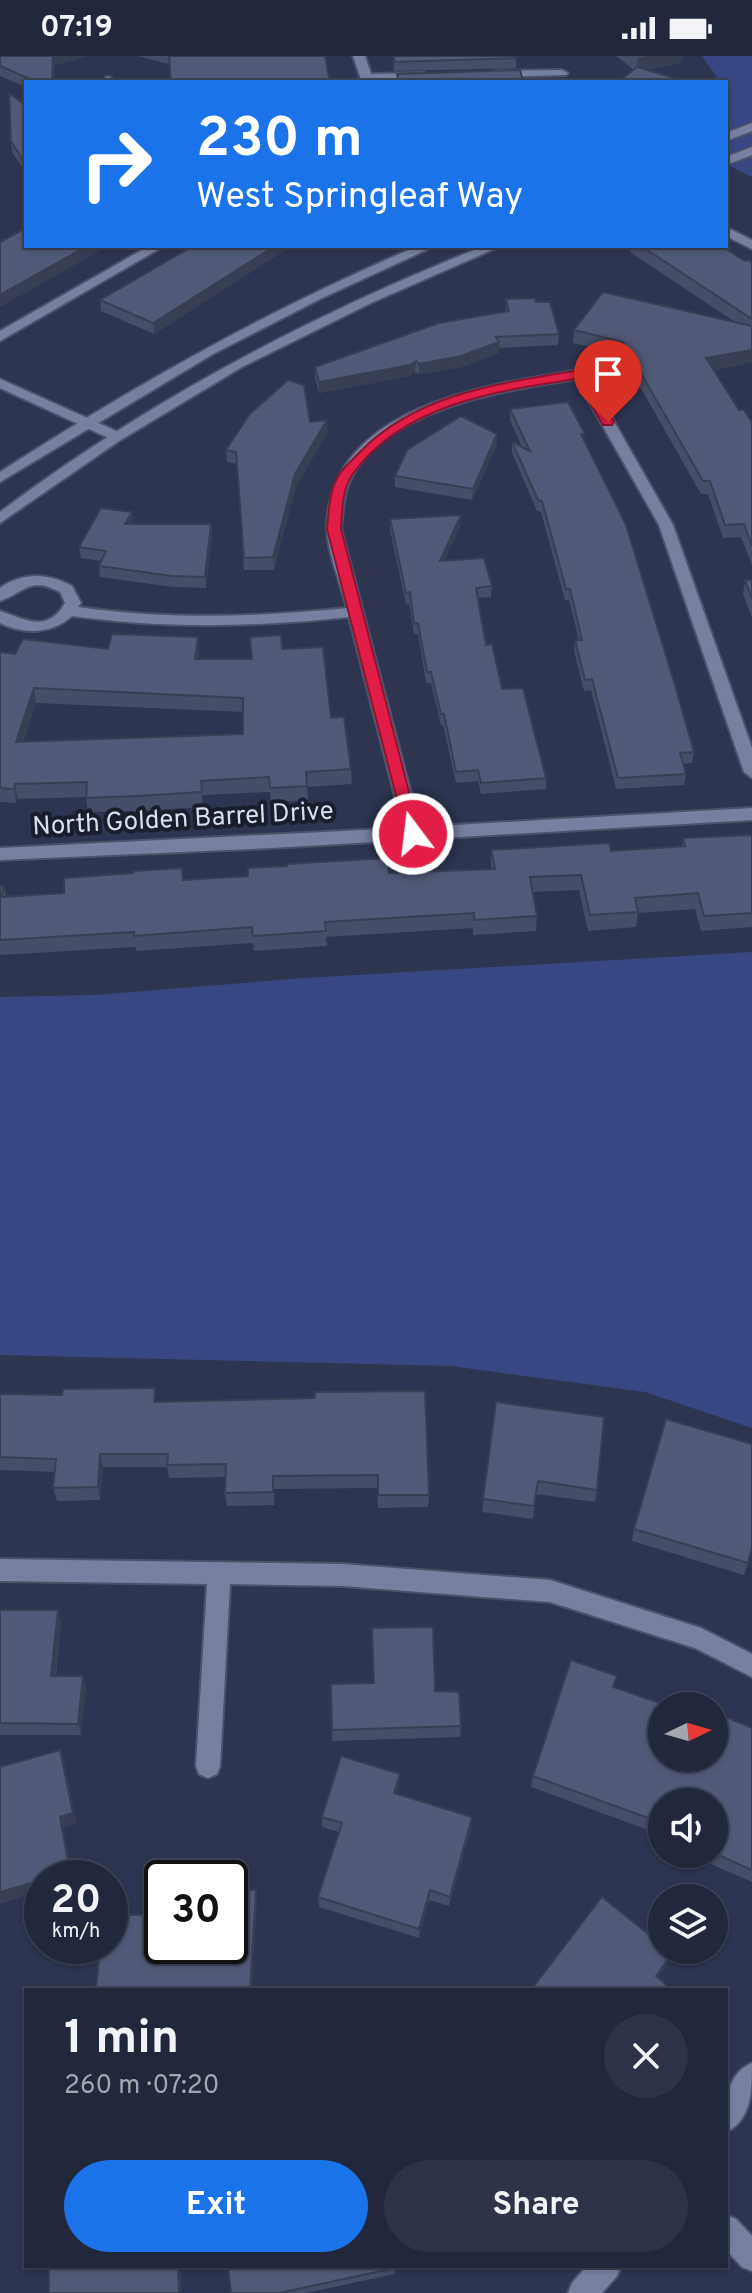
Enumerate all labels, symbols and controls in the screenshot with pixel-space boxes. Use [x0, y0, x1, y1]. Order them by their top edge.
text: 07:19 [40, 10, 113, 47]
text: 230 m [196, 106, 363, 176]
icon: right [64, 112, 168, 216]
text: West Springleaf Way [196, 175, 523, 221]
pin [574, 340, 642, 422]
icon: arrive [586, 352, 630, 396]
position arrow [371, 792, 455, 876]
street label: North Golden Barrel Drive [32, 796, 334, 844]
north arrow [648, 1692, 728, 1772]
map controls [648, 1692, 728, 1964]
button: sound [648, 1788, 728, 1868]
speed limit sign: 30 [144, 1860, 248, 1964]
text: 20 [51, 1877, 101, 1927]
button: layers [648, 1884, 728, 1964]
text: km/h [52, 1919, 100, 1945]
text: 1 min [64, 2010, 179, 2070]
button: close [604, 2014, 688, 2098]
text: 260 m · 07:20 [64, 2070, 219, 2103]
button: Exit [64, 2160, 368, 2252]
button: Share [384, 2160, 688, 2252]

